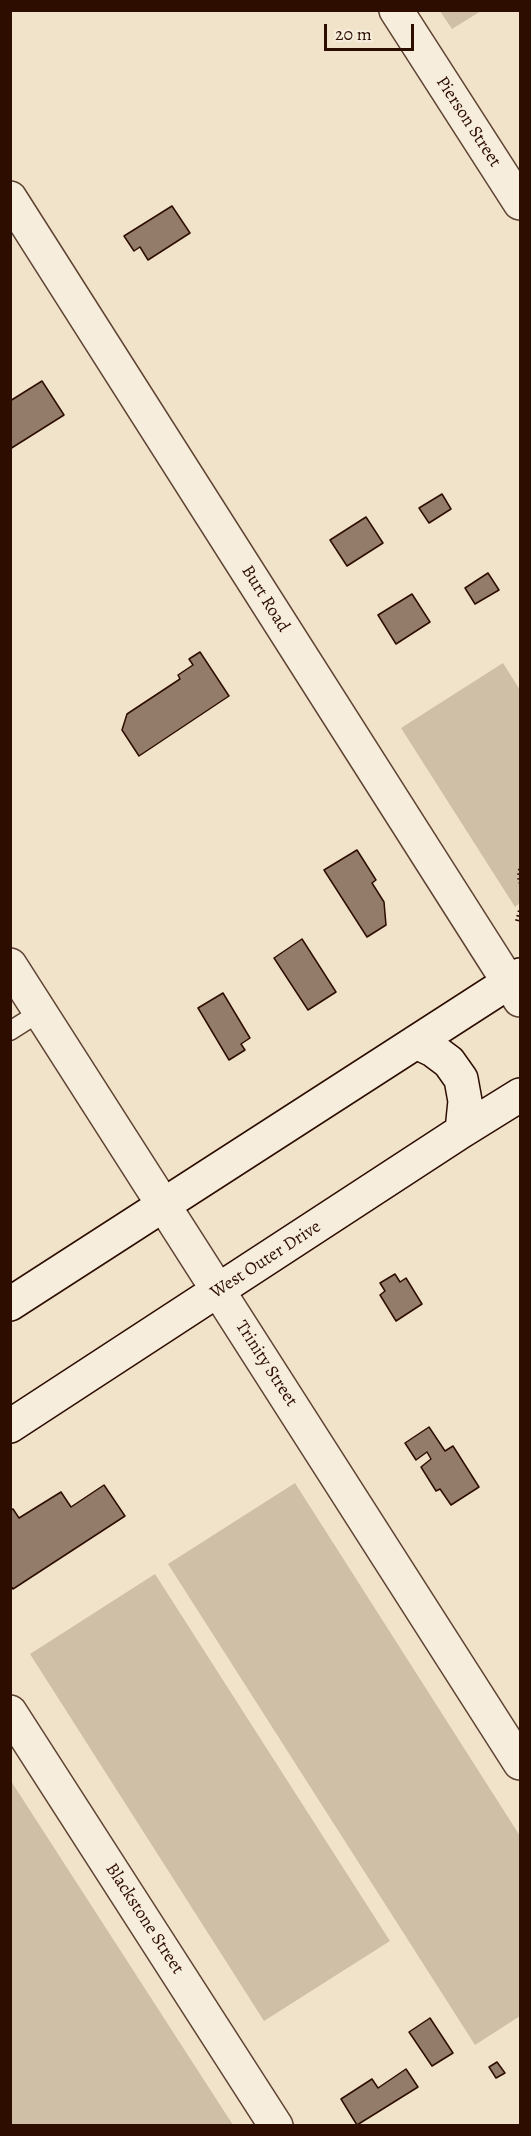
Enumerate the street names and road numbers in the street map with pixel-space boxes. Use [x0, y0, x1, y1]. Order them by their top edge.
street label: Pierson Street [431, 73, 505, 171]
street label: Burt Road [236, 562, 294, 636]
street label: West Outer Drive [207, 1216, 325, 1304]
street label: Trinity Street [230, 1317, 302, 1411]
street label: Blackstone Street [100, 1859, 188, 1979]

